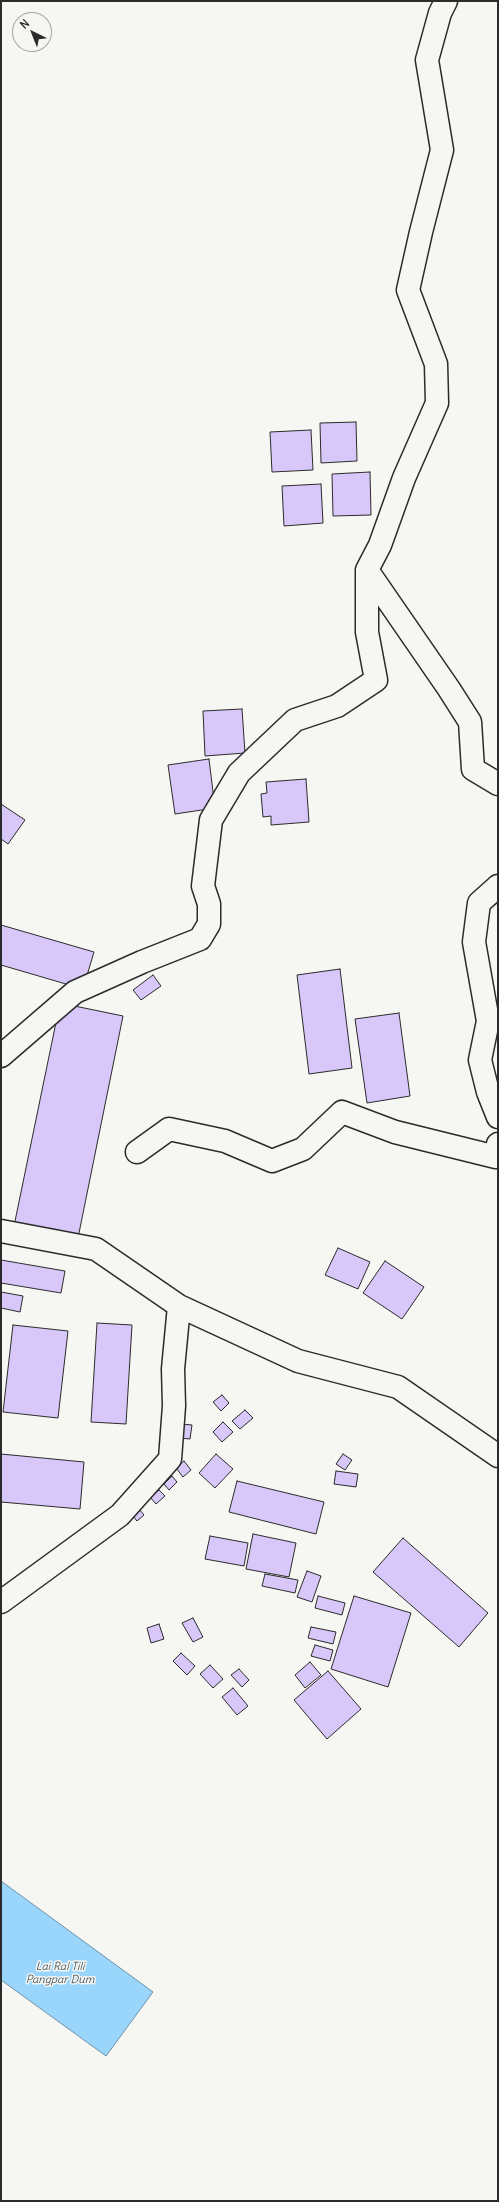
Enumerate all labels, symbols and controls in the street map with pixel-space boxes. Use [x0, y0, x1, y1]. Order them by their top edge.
north arrow [12, 12, 52, 52]
text: N [17, 16, 32, 32]
water label: Lai Ral Tili Pangpar Dum [26, 1960, 94, 1986]

